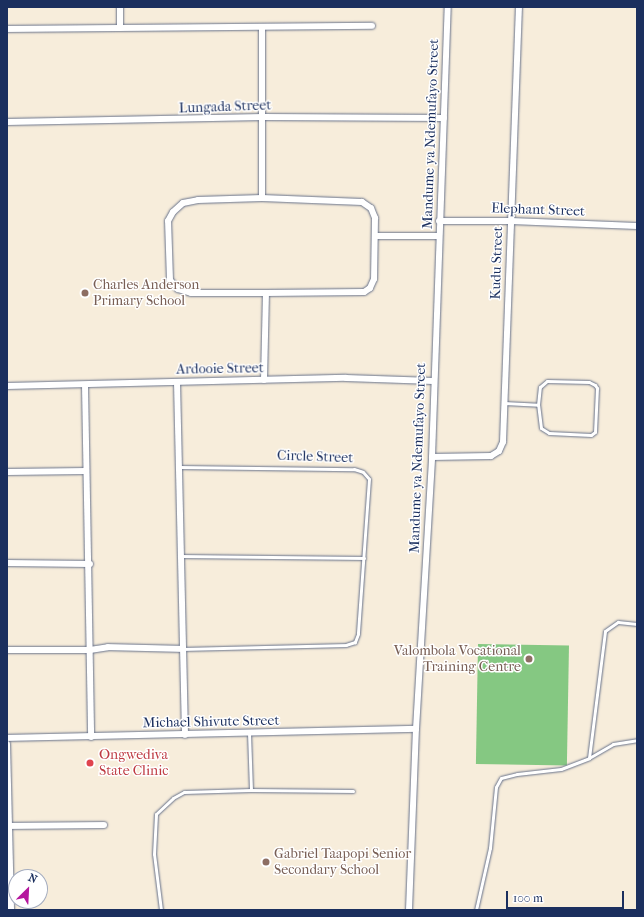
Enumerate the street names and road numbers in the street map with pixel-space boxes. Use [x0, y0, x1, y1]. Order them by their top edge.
street label: Mandume ya Ndemufayo Street [419, 38, 443, 230]
street label: Lungada Street [179, 97, 271, 117]
street label: Elephant Street [491, 200, 585, 220]
street label: Kudu Street [487, 226, 507, 300]
street label: Ardooie Street [176, 360, 264, 378]
street label: Mandume ya Ndemufayo Street [406, 362, 430, 554]
street label: Circle Street [277, 447, 353, 467]
street label: Michael Shivute Street [142, 712, 280, 732]

